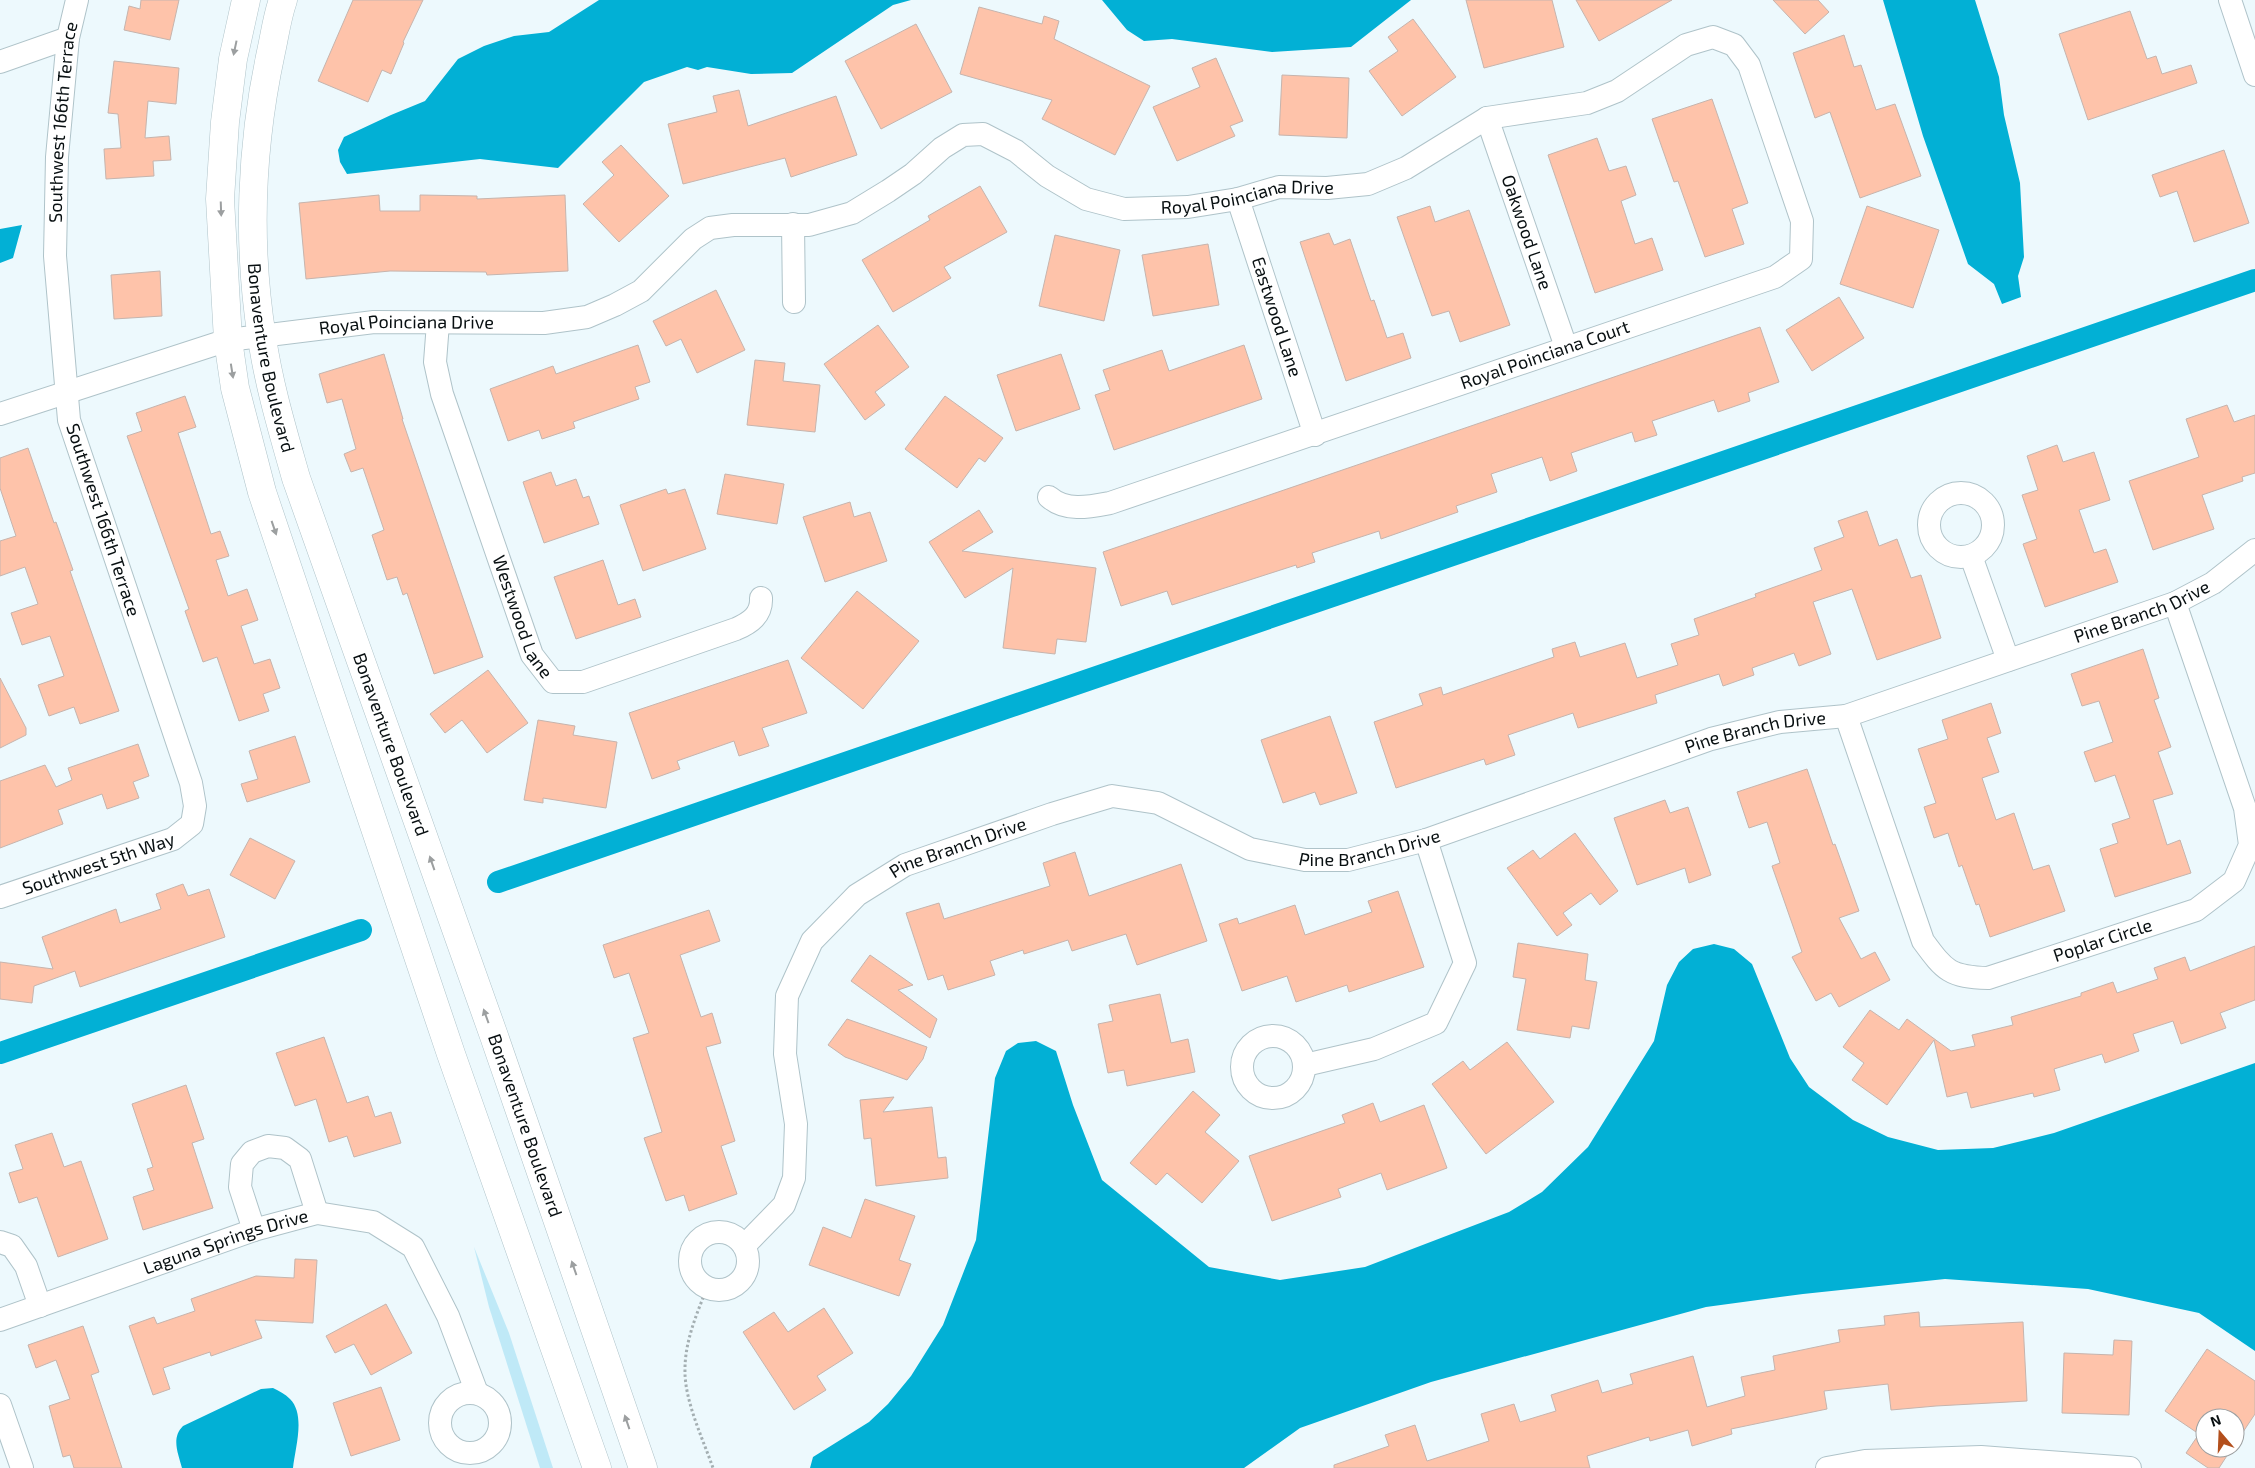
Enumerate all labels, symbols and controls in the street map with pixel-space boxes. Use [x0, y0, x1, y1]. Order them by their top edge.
street label: Southwest 166th Terrace [44, 19, 82, 223]
one-way arrow [231, 40, 239, 56]
street label: Oakwood Lane [1497, 172, 1557, 292]
street label: Royal Poinciana Drive [1160, 175, 1335, 218]
one-way arrow [217, 201, 225, 217]
street label: Eastwood Lane [1248, 254, 1307, 379]
street label: Bonaventure Boulevard [244, 262, 300, 455]
street label: Royal Poinciana Drive [317, 310, 494, 339]
street label: Royal Poinciana Court [1457, 315, 1632, 393]
one-way arrow [229, 364, 237, 380]
street label: Southwest 166th Terrace [62, 420, 146, 619]
one-way arrow [270, 521, 278, 536]
street label: Westwood Lane [488, 552, 558, 682]
street label: Pine Branch Drive [2071, 575, 2213, 647]
street label: Bonaventure Boulevard [349, 650, 434, 838]
street label: Pine Branch Drive [1682, 706, 1827, 757]
street label: Pine Branch Drive [885, 812, 1029, 882]
street label: Pine Branch Drive [1297, 824, 1443, 871]
street label: Southwest 5th Way [19, 827, 178, 899]
one-way arrow [428, 855, 435, 870]
street label: Poplar Circle [2050, 913, 2155, 966]
one-way arrow [482, 1008, 489, 1023]
street label: Bonaventure Boulevard [484, 1031, 568, 1220]
street label: Laguna Springs Drive [140, 1204, 310, 1278]
one-way arrow [570, 1261, 577, 1276]
north arrow [2195, 1408, 2245, 1458]
text: N [2208, 1411, 2223, 1430]
one-way arrow [623, 1414, 631, 1429]

